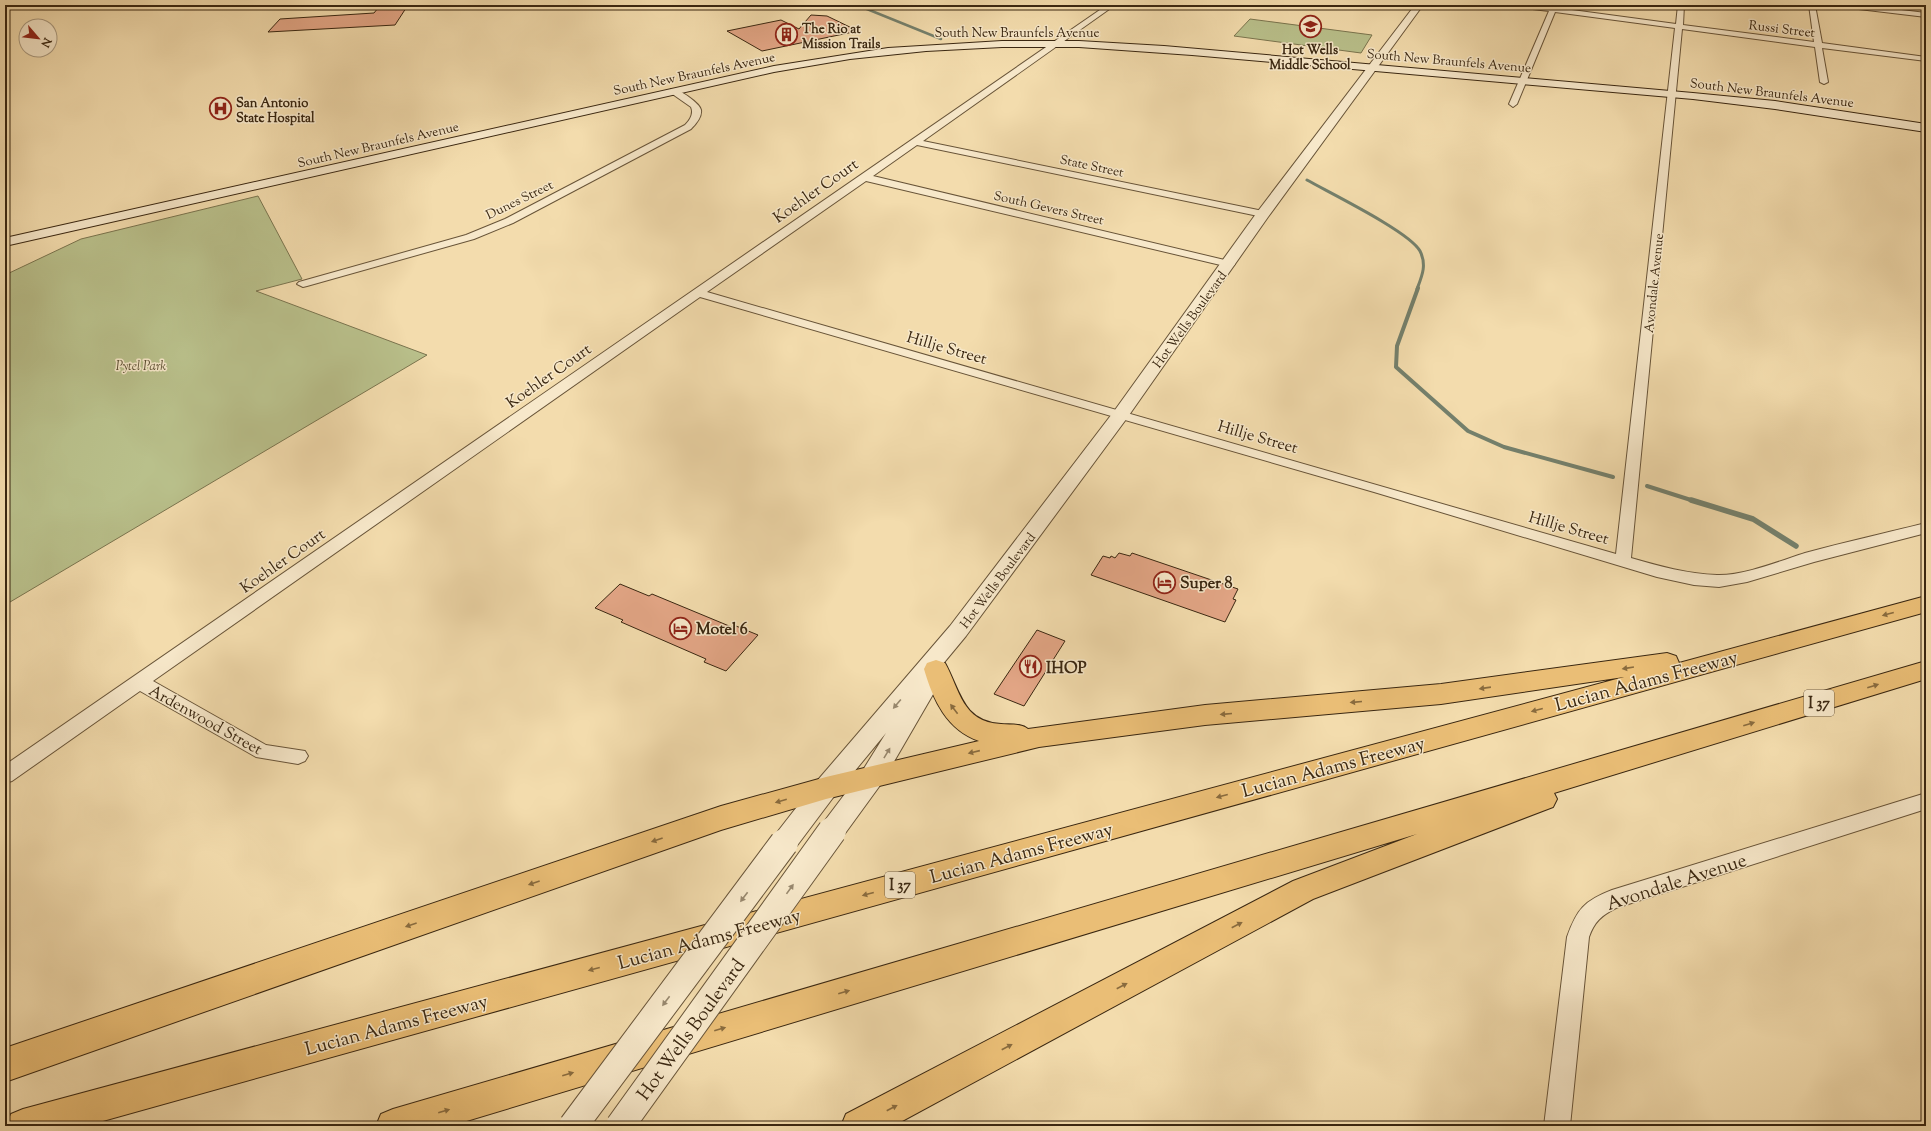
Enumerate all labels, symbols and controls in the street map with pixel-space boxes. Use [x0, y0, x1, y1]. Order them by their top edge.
school or university icon: Hot Wells Middle School [1297, 14, 1323, 40]
street label: Russi Street [1748, 17, 1816, 43]
north arrow [18, 18, 58, 58]
place label: The Rio at Mission Trails [802, 21, 880, 54]
building icon: The Rio at Mission Trails [774, 22, 800, 48]
street label: South New Braunfels Avenue [935, 25, 1099, 43]
text: N [37, 34, 56, 50]
place label: Hot Wells Middle School [1269, 42, 1351, 75]
street label: South New Braunfels Avenue [1366, 46, 1532, 78]
street label: South New Braunfels Avenue [612, 49, 777, 101]
street label: South New Braunfels Avenue [1689, 75, 1855, 113]
place label: San Antonio State Hospital [236, 95, 315, 128]
hospital icon: San Antonio State Hospital [207, 96, 233, 122]
street label: South New Braunfels Avenue [296, 119, 461, 173]
street label: State Street [1058, 151, 1126, 183]
street label: Koehler Court [769, 154, 864, 230]
street label: Dunes Street [483, 177, 557, 225]
street label: South Gevers Street [992, 188, 1106, 230]
street label: Avondale Avenue [1641, 233, 1669, 334]
street label: Hot Wells Boulevard [1149, 268, 1232, 372]
street label: Hillje Street [903, 327, 990, 372]
street label: Koehler Court [502, 339, 597, 415]
park label: Pytel Park [116, 358, 166, 376]
street label: Hillje Street [1214, 416, 1301, 461]
street label: Hillje Street [1525, 507, 1612, 552]
street label: Koehler Court [236, 524, 331, 600]
street label: Hot Wells Boulevard [957, 529, 1041, 633]
hotel icon: Super 8 [1151, 569, 1177, 595]
place label: Super 8 [1180, 573, 1233, 596]
one-way arrow [1882, 611, 1894, 617]
hotel icon: Motel 6 [668, 615, 694, 641]
place label: Motel 6 [696, 619, 748, 642]
street label: Lucian Adams Freeway [1552, 645, 1742, 720]
restaurant icon: IHOP [1017, 654, 1043, 680]
place label: IHOP [1046, 658, 1087, 681]
one-way arrow [1622, 665, 1634, 671]
street label: Ardenwood Street [144, 680, 266, 762]
one-way arrow [1868, 683, 1880, 689]
one-way arrow [1479, 685, 1491, 691]
road number: I 37 [1804, 690, 1834, 716]
one-way arrow [892, 698, 901, 709]
one-way arrow [1350, 698, 1362, 705]
one-way arrow [950, 703, 958, 714]
one-way arrow [1530, 707, 1542, 713]
one-way arrow [1220, 710, 1232, 717]
one-way arrow [1743, 721, 1755, 727]
street label: Lucian Adams Freeway [1239, 731, 1429, 806]
one-way arrow [883, 747, 890, 759]
one-way arrow [968, 750, 980, 756]
one-way arrow [1216, 794, 1229, 800]
one-way arrow [774, 798, 786, 804]
street label: Lucian Adams Freeway [927, 817, 1117, 892]
one-way arrow [650, 838, 662, 844]
street label: Avondale Avenue [1603, 848, 1751, 919]
road number: I 37 [885, 872, 915, 898]
one-way arrow [527, 880, 539, 886]
one-way arrow [786, 884, 794, 895]
one-way arrow [861, 891, 873, 897]
one-way arrow [740, 892, 748, 902]
street label: Lucian Adams Freeway [615, 903, 805, 978]
one-way arrow [404, 922, 416, 928]
one-way arrow [1231, 922, 1243, 928]
street label: Hot Wells Boulevard [631, 954, 753, 1107]
one-way arrow [587, 966, 599, 972]
one-way arrow [1116, 983, 1128, 989]
street label: Lucian Adams Freeway [302, 989, 492, 1064]
one-way arrow [839, 989, 851, 995]
one-way arrow [662, 996, 670, 1006]
one-way arrow [714, 1026, 726, 1032]
one-way arrow [1001, 1044, 1013, 1050]
one-way arrow [563, 1071, 575, 1077]
one-way arrow [886, 1104, 898, 1111]
one-way arrow [438, 1108, 450, 1114]

